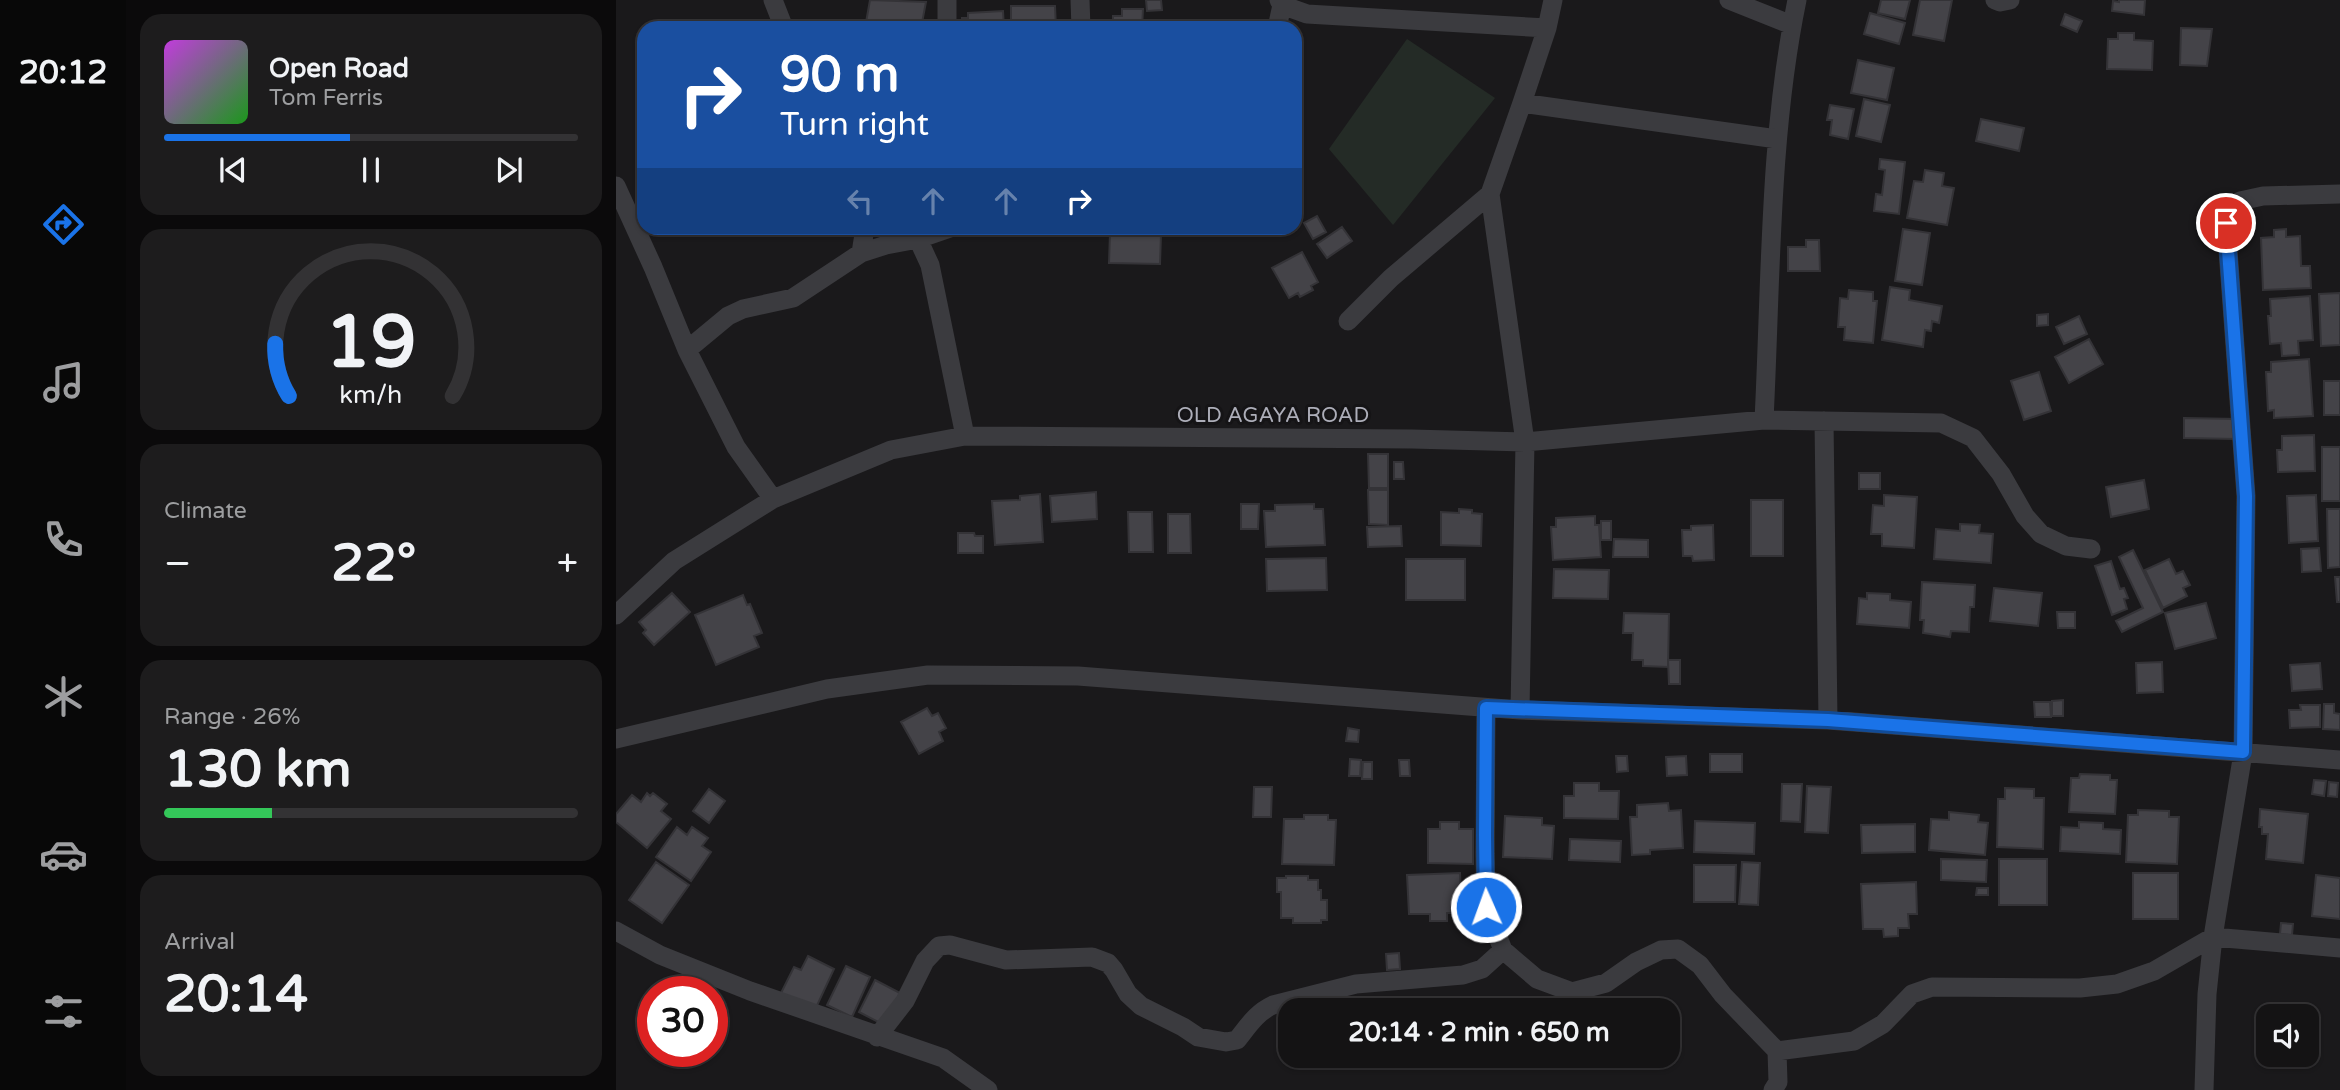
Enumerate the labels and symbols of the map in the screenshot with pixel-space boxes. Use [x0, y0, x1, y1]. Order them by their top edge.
pin [2196, 193, 2256, 253]
street label: OLD AGAYA ROAD [1177, 403, 1369, 428]
position arrow [1449, 870, 1523, 944]
speed limit sign: 30 [637, 976, 728, 1067]

